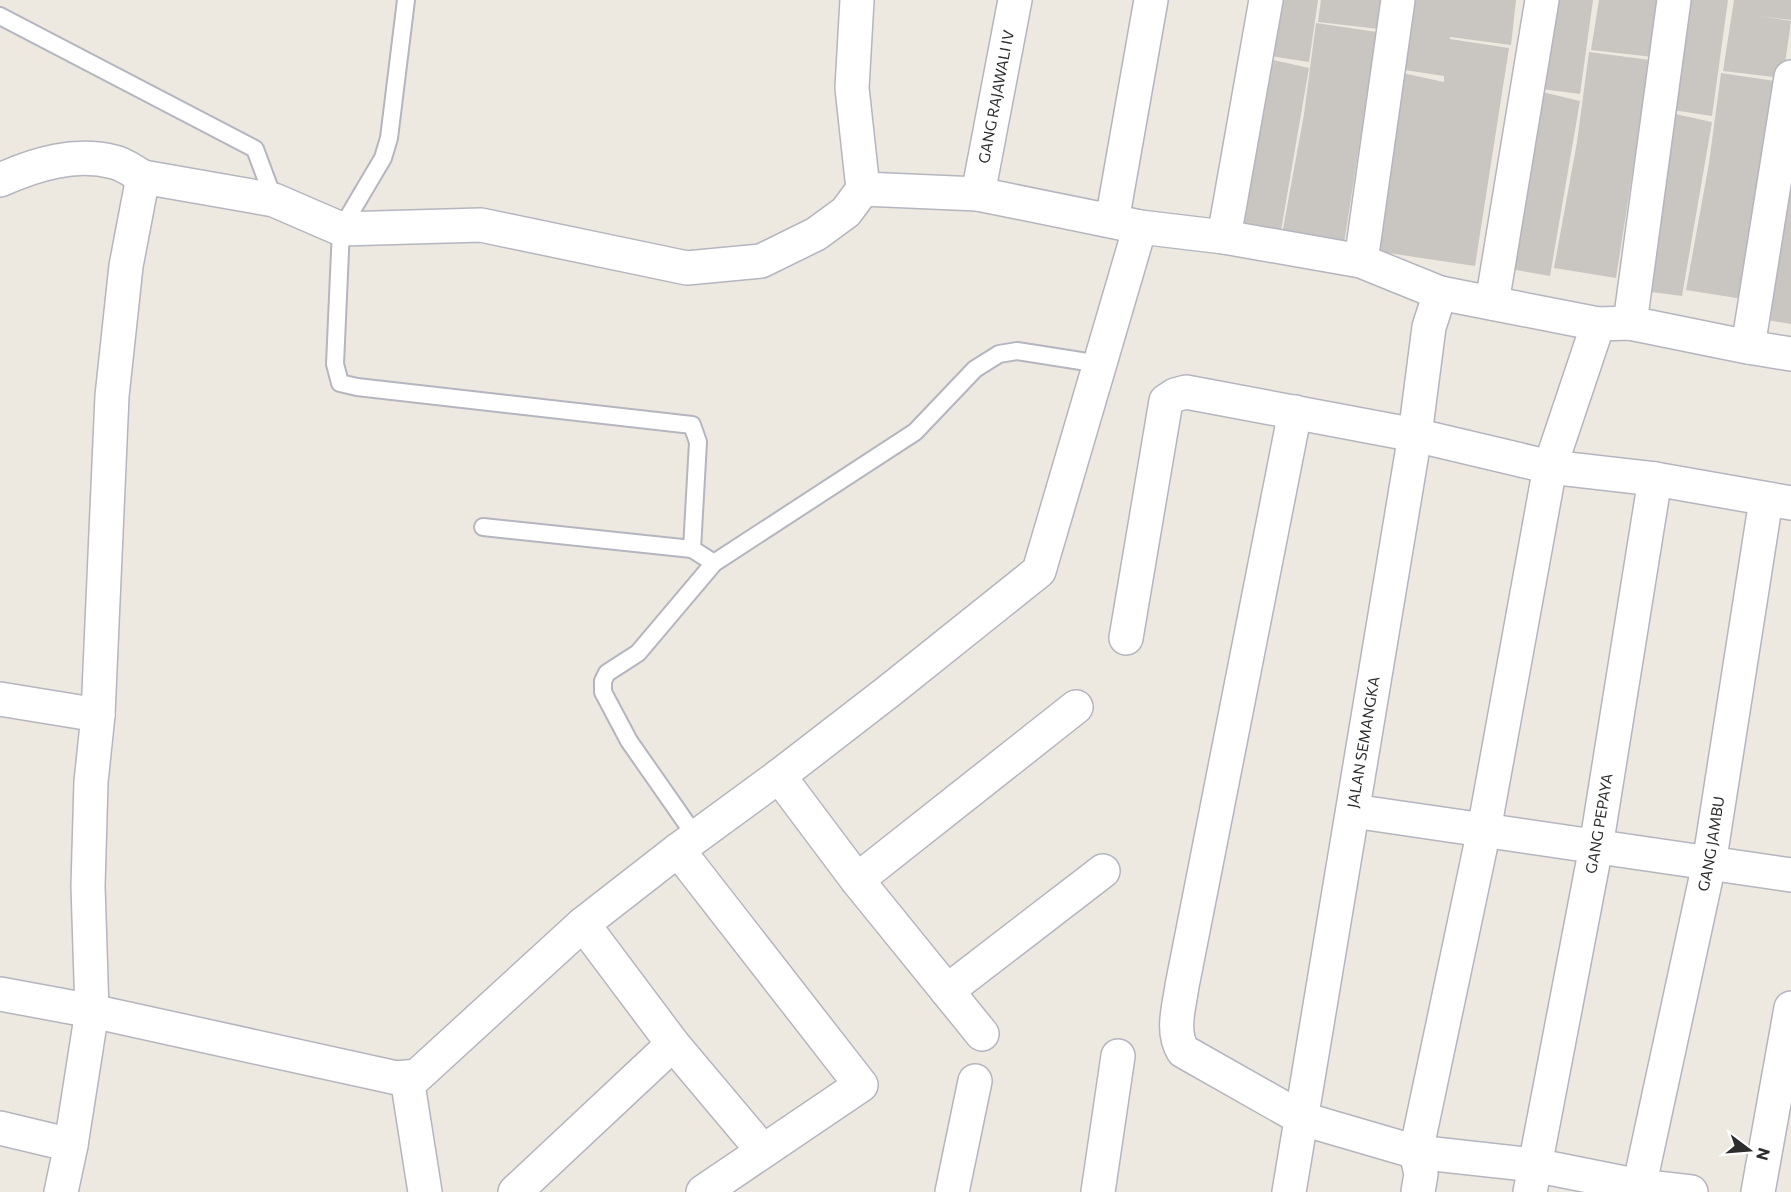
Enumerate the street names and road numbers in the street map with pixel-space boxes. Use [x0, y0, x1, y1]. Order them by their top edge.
street label: GANG RAJAWALI IV [974, 28, 1017, 165]
street label: JALAN SEMANGKA [1343, 675, 1383, 809]
street label: GANG PEPAYA [1581, 772, 1616, 875]
street label: GANG JAMBU [1693, 795, 1728, 893]

